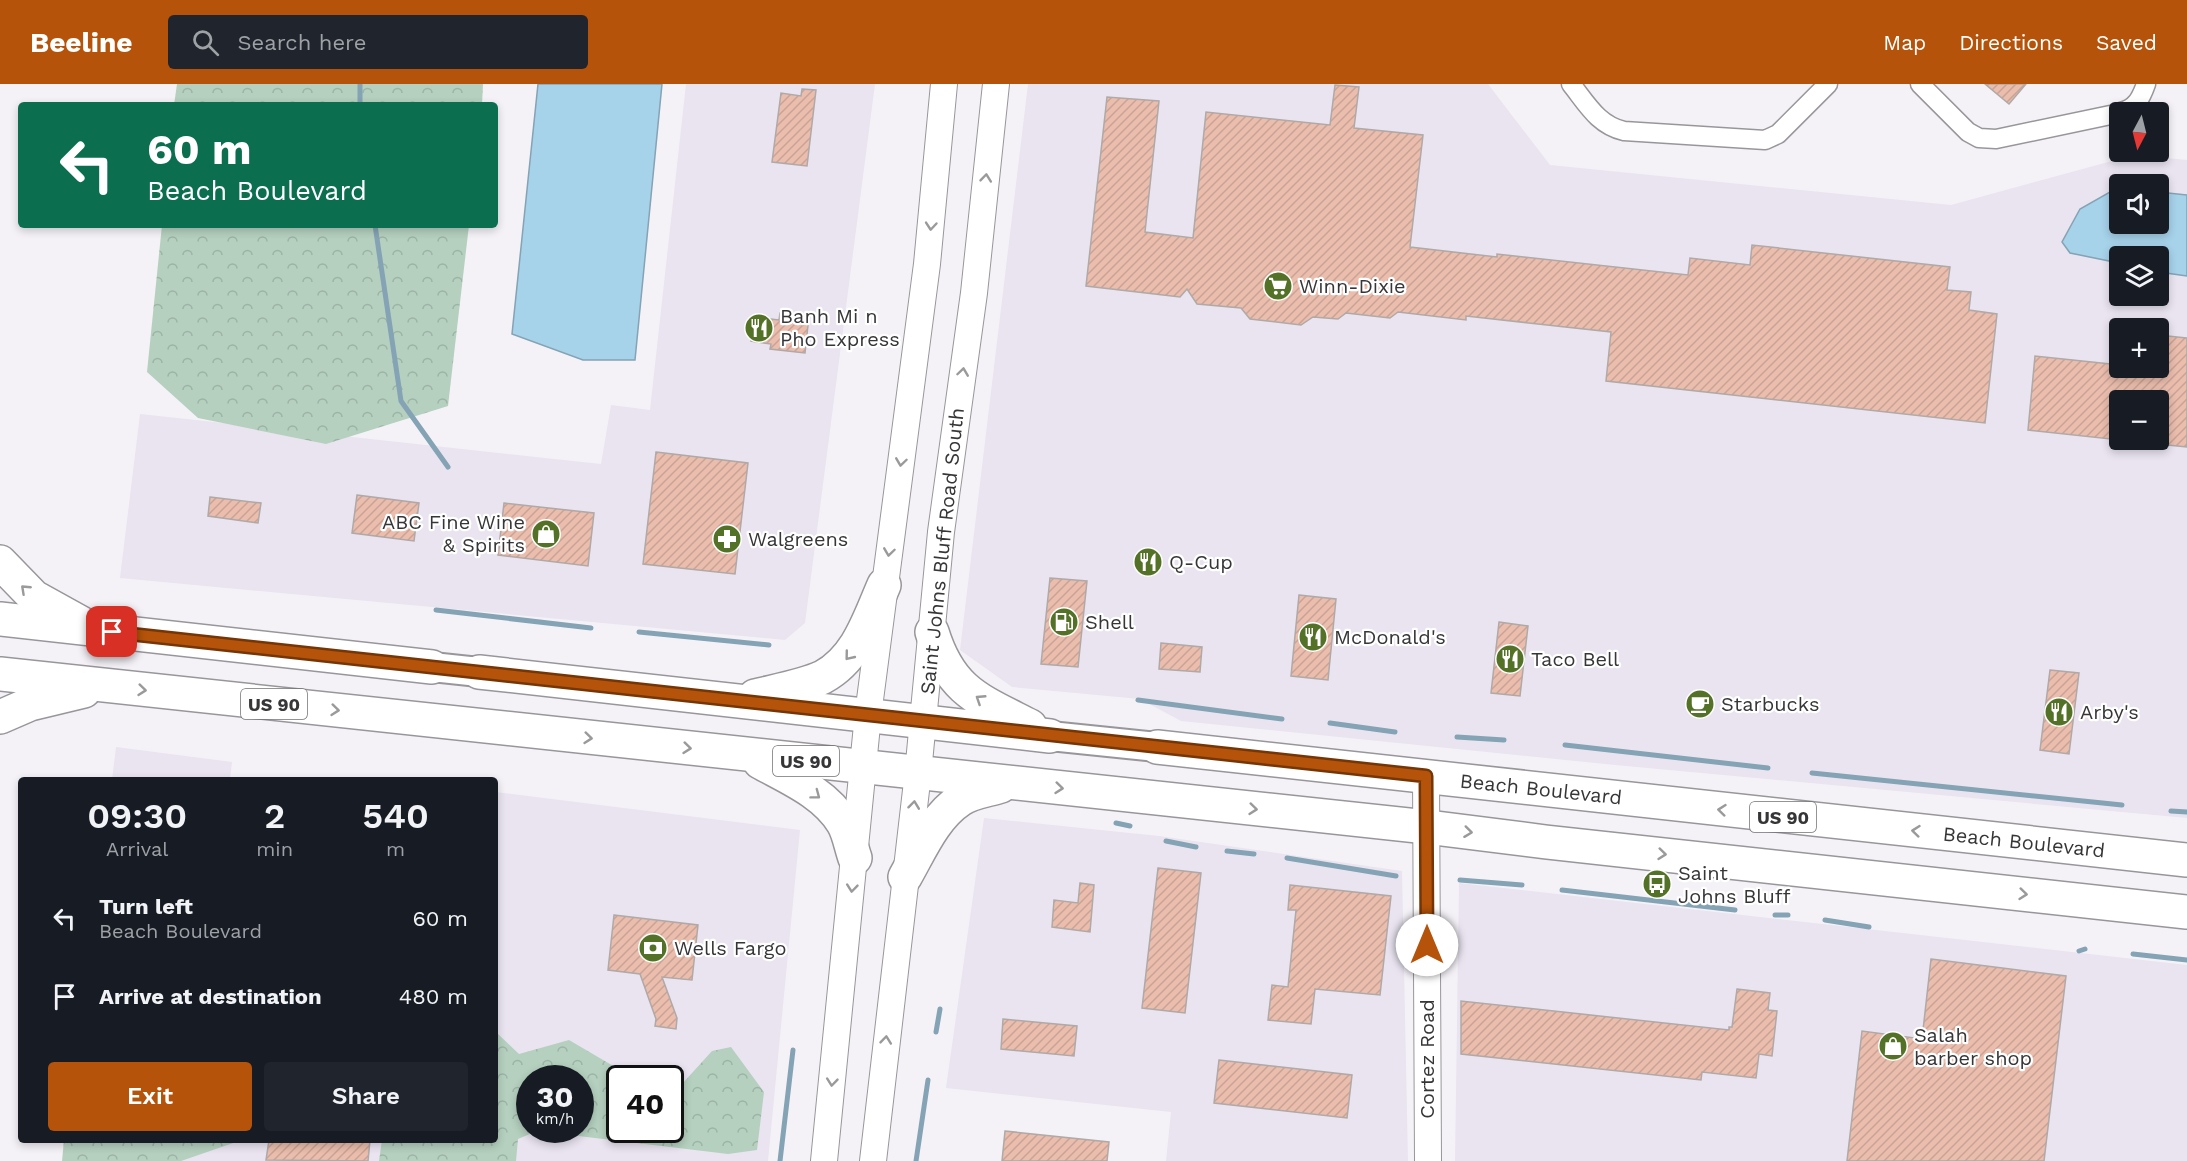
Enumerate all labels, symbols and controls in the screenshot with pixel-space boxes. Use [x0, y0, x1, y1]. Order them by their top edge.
search box [168, 15, 588, 69]
text: Beeline [30, 26, 132, 59]
icon: search [189, 26, 222, 59]
text: Search here [237, 30, 366, 55]
text: Map [1883, 30, 1926, 55]
text: Directions [1959, 30, 2063, 55]
text: Saved [2096, 30, 2157, 55]
north arrow [2109, 102, 2169, 162]
map controls [2109, 102, 2169, 450]
text: 60 m [147, 125, 251, 174]
icon: left [48, 126, 126, 204]
one-way arrow [979, 174, 992, 183]
button: sound [2109, 174, 2169, 234]
text: Beach Boulevard [147, 175, 367, 207]
one-way arrow [925, 221, 938, 230]
button: layers [2109, 246, 2169, 306]
supermarket icon: Winn-Dixie [1262, 270, 1294, 302]
place label: Winn-Dixie [1299, 274, 1406, 298]
place label: Banh Mi n Pho Express [780, 304, 900, 351]
restaurant icon: Banh Mi n Pho Express [743, 312, 775, 344]
button: + [2109, 318, 2169, 378]
one-way arrow [956, 367, 969, 376]
button: − [2109, 390, 2169, 450]
street label: Saint Johns Bluff Road South [915, 406, 969, 696]
one-way arrow [895, 457, 908, 466]
place label: ABC Fine Wine & Spirits [382, 510, 525, 557]
shop icon: ABC Fine Wine & Spirits [530, 518, 562, 550]
pharmacy icon: Walgreens [711, 523, 743, 555]
place label: Walgreens [748, 527, 848, 551]
restaurant icon: Q-Cup [1132, 546, 1164, 578]
one-way arrow [883, 547, 895, 556]
place label: Q-Cup [1169, 550, 1233, 574]
one-way arrow [21, 585, 32, 596]
pin [86, 606, 137, 657]
fuel station icon: Shell [1048, 606, 1080, 638]
place label: Shell [1085, 610, 1134, 634]
icon: arrive [95, 615, 128, 648]
restaurant icon: McDonald's [1297, 621, 1329, 653]
place label: McDonald's [1334, 625, 1446, 649]
restaurant icon: Taco Bell [1494, 643, 1526, 675]
place label: Taco Bell [1531, 647, 1619, 671]
one-way arrow [845, 649, 856, 660]
one-way arrow [137, 683, 146, 695]
cafe icon: Starbucks [1684, 688, 1716, 720]
road number: US 90 [241, 689, 307, 719]
place label: Starbucks [1721, 692, 1819, 716]
one-way arrow [976, 695, 986, 707]
restaurant icon: Arby's [2043, 696, 2075, 728]
place label: Arby's [2080, 700, 2139, 724]
one-way arrow [331, 703, 340, 716]
one-way arrow [583, 731, 593, 743]
one-way arrow [682, 741, 691, 754]
road number: US 90 [773, 746, 839, 776]
street label: Beach Boulevard [1459, 769, 1623, 809]
one-way arrow [1055, 781, 1064, 794]
one-way arrow [810, 788, 821, 799]
text: 09:30 [87, 795, 187, 837]
text: 2 [264, 795, 285, 837]
text: 540 [362, 795, 429, 837]
one-way arrow [907, 800, 919, 809]
one-way arrow [1249, 802, 1258, 815]
road number: US 90 [1750, 802, 1816, 832]
one-way arrow [1718, 804, 1727, 817]
street label: Beach Boulevard [1942, 822, 2106, 862]
one-way arrow [1911, 825, 1921, 838]
one-way arrow [1463, 826, 1473, 838]
text: Arrival [106, 837, 168, 861]
text: min [256, 837, 293, 861]
text: m [386, 837, 405, 861]
one-way arrow [1657, 847, 1666, 860]
place label: Saint Johns Bluff [1678, 861, 1791, 908]
bus stop icon: Saint Johns Bluff [1641, 868, 1673, 900]
one-way arrow [846, 884, 859, 893]
one-way arrow [2018, 887, 2028, 900]
text: Turn left [99, 894, 193, 919]
icon: left [48, 902, 81, 935]
text: 60 m [412, 906, 468, 931]
position arrow [1395, 913, 1459, 977]
text: Beach Boulevard [99, 919, 262, 943]
bank icon: Wells Fargo [637, 932, 669, 964]
place label: Wells Fargo [674, 936, 786, 960]
icon: arrive [48, 980, 81, 1013]
text: Arrive at destination [99, 984, 322, 1009]
text: 480 m [399, 984, 468, 1009]
street label: Cortez Road [1415, 999, 1439, 1119]
place label: Salah barber shop [1914, 1023, 2032, 1070]
shop icon: Salah barber shop [1877, 1030, 1909, 1062]
one-way arrow [879, 1036, 892, 1045]
button: Exit [48, 1062, 252, 1131]
button: Share [264, 1062, 468, 1131]
speed limit sign: 40 [606, 1065, 684, 1143]
one-way arrow [826, 1078, 839, 1087]
text: 30 [536, 1079, 574, 1114]
text: km/h [536, 1110, 574, 1128]

